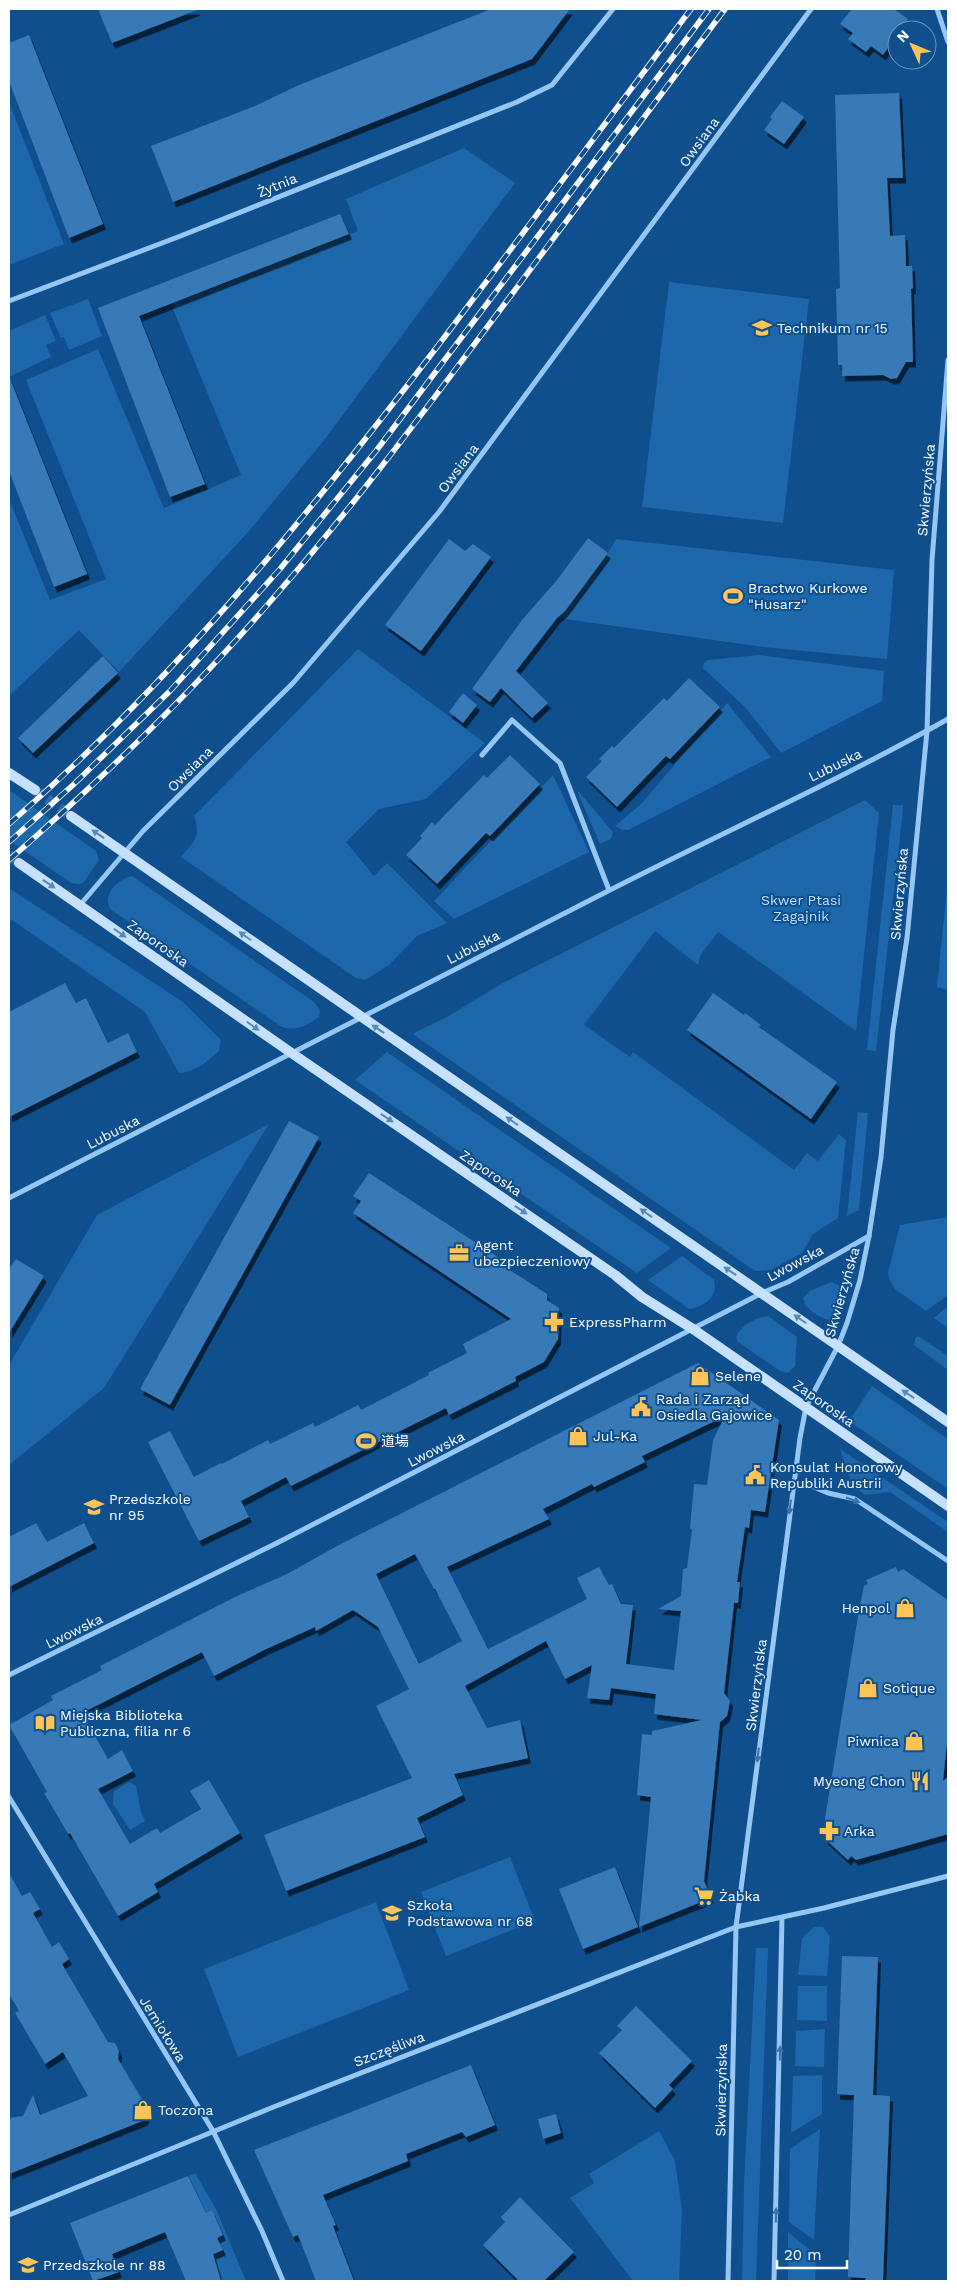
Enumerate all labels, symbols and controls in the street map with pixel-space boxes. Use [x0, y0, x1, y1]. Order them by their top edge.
north arrow [887, 20, 937, 70]
text: N [893, 27, 912, 45]
street label: Owsiana [676, 114, 722, 170]
street label: Żytnia [255, 170, 299, 200]
school or university icon: Technikum nr 15 [751, 317, 773, 339]
place label: Technikum nr 15 [777, 320, 888, 336]
street label: Owsiana [434, 440, 482, 496]
street label: Skwierzyńska [914, 443, 938, 537]
place label: Bractwo Kurkowe "Husarz" [748, 580, 868, 612]
sports icon: Bractwo Kurkowe "Husarz" [722, 585, 744, 607]
street label: Owsiana [164, 743, 216, 795]
street label: Lubuska [806, 745, 864, 785]
one-way arrow [91, 829, 104, 839]
street label: Skwierzyńska [887, 847, 911, 941]
one-way arrow [43, 879, 56, 888]
park label: Skwer Ptasi Zagajnik [761, 892, 841, 924]
street label: Zaporoska [124, 916, 192, 970]
street label: Lubuska [444, 927, 502, 967]
one-way arrow [113, 928, 127, 938]
one-way arrow [238, 931, 251, 941]
one-way arrow [246, 1021, 260, 1031]
one-way arrow [371, 1024, 385, 1034]
street label: Lubuska [84, 1112, 142, 1152]
one-way arrow [380, 1113, 393, 1123]
one-way arrow [505, 1116, 519, 1126]
street label: Zaporoska [457, 1147, 525, 1199]
one-way arrow [514, 1205, 528, 1215]
one-way arrow [639, 1208, 652, 1218]
place label: Agent ubezpieczeniowy [474, 1237, 591, 1269]
street label: Lwowska [764, 1241, 826, 1285]
office icon: Agent ubezpieczeniowy [448, 1242, 470, 1264]
street label: Skwierzyńska [822, 1245, 862, 1339]
one-way arrow [723, 1266, 736, 1276]
pharmacy icon: ExpressPharm [543, 1311, 565, 1333]
place label: ExpressPharm [569, 1314, 667, 1330]
one-way arrow [793, 1314, 807, 1324]
shop icon: Selene [689, 1365, 711, 1387]
place label: Selene [715, 1368, 761, 1384]
street label: Zaporoska [790, 1376, 858, 1430]
one-way arrow [901, 1389, 915, 1399]
place label: Rada i Zarząd Osiedla Gajowice [656, 1391, 772, 1423]
public building icon: Rada i Zarząd Osiedla Gajowice [630, 1396, 652, 1418]
shop icon: Jul-Ka [567, 1425, 589, 1447]
street label: Lwowska [405, 1428, 467, 1470]
place label: Jul-Ka [593, 1428, 637, 1444]
sports icon: 道場 [355, 1430, 377, 1452]
place label: 道場 [381, 1433, 409, 1449]
place label: Konsulat Honorowy Republiki Austrii [770, 1459, 903, 1491]
public building icon: Konsulat Honorowy Republiki Austrii [744, 1464, 766, 1486]
place label: Przedszkole nr 95 [109, 1491, 191, 1523]
school or university icon: Przedszkole nr 95 [83, 1496, 105, 1518]
one-way arrow [846, 1496, 861, 1504]
one-way arrow [786, 1499, 794, 1515]
shop icon: Henpol [894, 1597, 916, 1619]
place label: Henpol [842, 1600, 891, 1616]
street label: Lwowska [43, 1610, 105, 1652]
street label: Skwierzyńska [742, 1638, 770, 1732]
shop icon: Sotique [857, 1677, 879, 1699]
place label: Sotique [883, 1680, 935, 1696]
place label: Miejska Biblioteka Publiczna, filia nr 6 [60, 1707, 191, 1739]
library icon: Miejska Biblioteka Publiczna, filia nr 6 [34, 1712, 56, 1734]
shop icon: Piwnica [903, 1730, 925, 1752]
place label: Piwnica [847, 1733, 899, 1749]
one-way arrow [754, 1747, 762, 1763]
restaurant icon: Myeong Chon [909, 1770, 931, 1792]
place label: Myeong Chon [813, 1773, 905, 1789]
pharmacy icon: Arka [818, 1820, 840, 1842]
place label: Arka [844, 1823, 875, 1839]
supermarket icon: Żabka [693, 1885, 715, 1907]
place label: Żabka [719, 1888, 760, 1904]
place label: Szkoła Podstawowa nr 68 [407, 1897, 533, 1929]
school or university icon: Szkoła Podstawowa nr 68 [381, 1902, 403, 1924]
street label: Jemiołowa [137, 1993, 189, 2065]
street label: Szczęśliwa [351, 2028, 427, 2070]
street label: Skwierzyńska [712, 2044, 730, 2136]
one-way arrow [776, 2044, 784, 2060]
shop icon: Toczona [132, 2099, 154, 2121]
place label: Toczona [158, 2102, 214, 2118]
one-way arrow [772, 2207, 780, 2223]
scale bar [777, 2238, 847, 2270]
text: 20 m [784, 2246, 822, 2264]
school or university icon: Przedszkole nr 88 [17, 2254, 39, 2276]
place label: Przedszkole nr 88 [43, 2257, 166, 2273]

